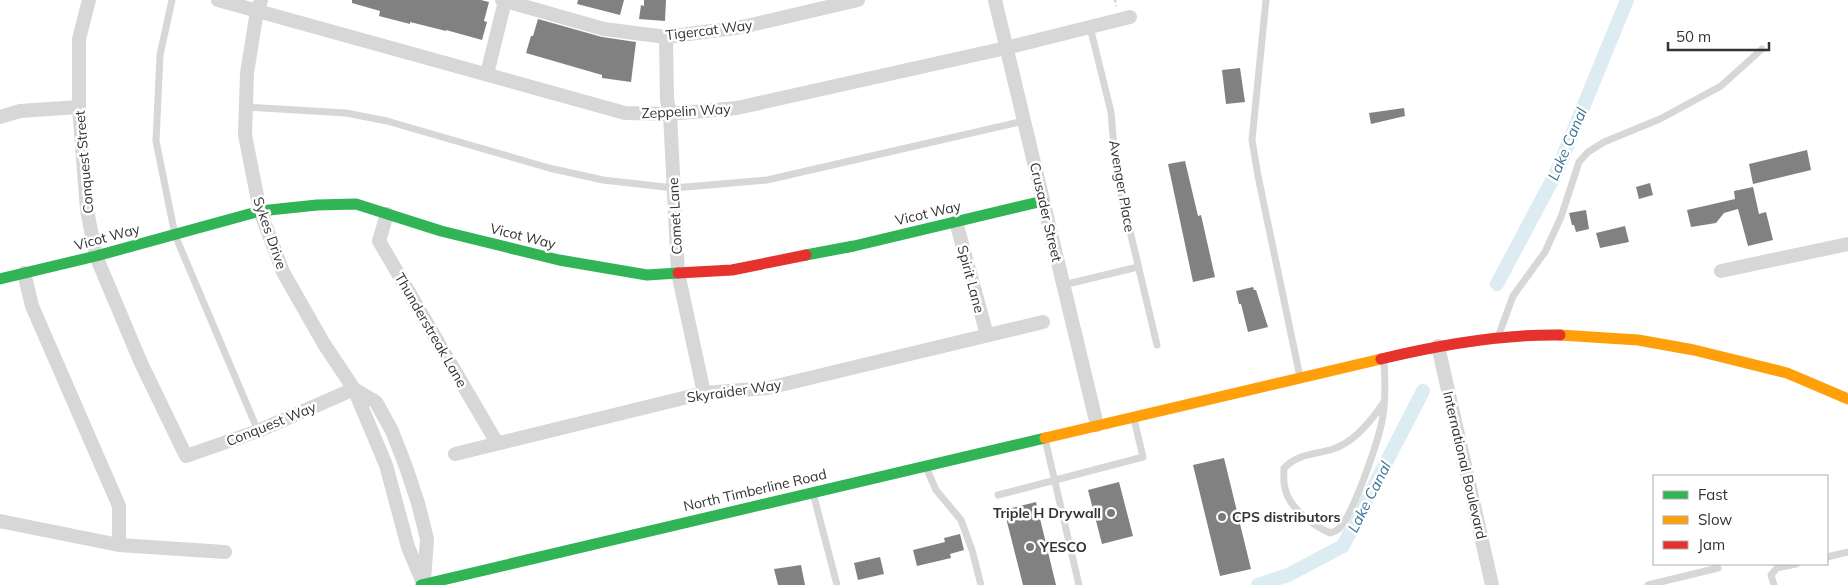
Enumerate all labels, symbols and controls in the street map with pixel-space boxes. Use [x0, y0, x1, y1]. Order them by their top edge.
street label: Tigercat Way [665, 16, 754, 44]
scale bar [1668, 20, 1769, 52]
text: 50 m [1676, 27, 1711, 46]
street label: Zeppelin Way [641, 100, 732, 122]
water label: Lake Canal [1543, 104, 1591, 183]
street label: Conquest Street [71, 110, 97, 214]
street label: Avenger Place [1105, 139, 1139, 233]
street label: Crusader Street [1026, 161, 1066, 264]
street label: Comet Lane [664, 177, 686, 255]
street label: Sykes Drive [249, 195, 291, 271]
street label: Vicot Way [893, 197, 963, 229]
street label: Vicot Way [488, 219, 558, 253]
street label: Vicot Way [72, 220, 142, 254]
street label: Spirit Lane [953, 243, 989, 315]
street label: Thunderstreak Lane [391, 269, 471, 391]
street label: Skyraider Way [686, 375, 783, 407]
street label: International Boulevard [1439, 389, 1491, 541]
street label: Conquest Way [223, 398, 319, 450]
water label: Lake Canal [1343, 458, 1395, 536]
street label: North Timberline Road [682, 465, 828, 515]
legend [1653, 475, 1828, 565]
text: Fast [1698, 485, 1728, 504]
place label: Triple H Drywall [993, 504, 1101, 522]
marker: Triple H Drywall [1105, 507, 1117, 519]
place label: CPS distributors [1232, 508, 1341, 526]
text: Slow [1698, 510, 1732, 529]
marker: CPS distributors [1216, 511, 1228, 523]
text: Jam [1698, 535, 1725, 554]
place label: YESCO [1039, 538, 1087, 556]
marker: YESCO [1024, 541, 1036, 553]

